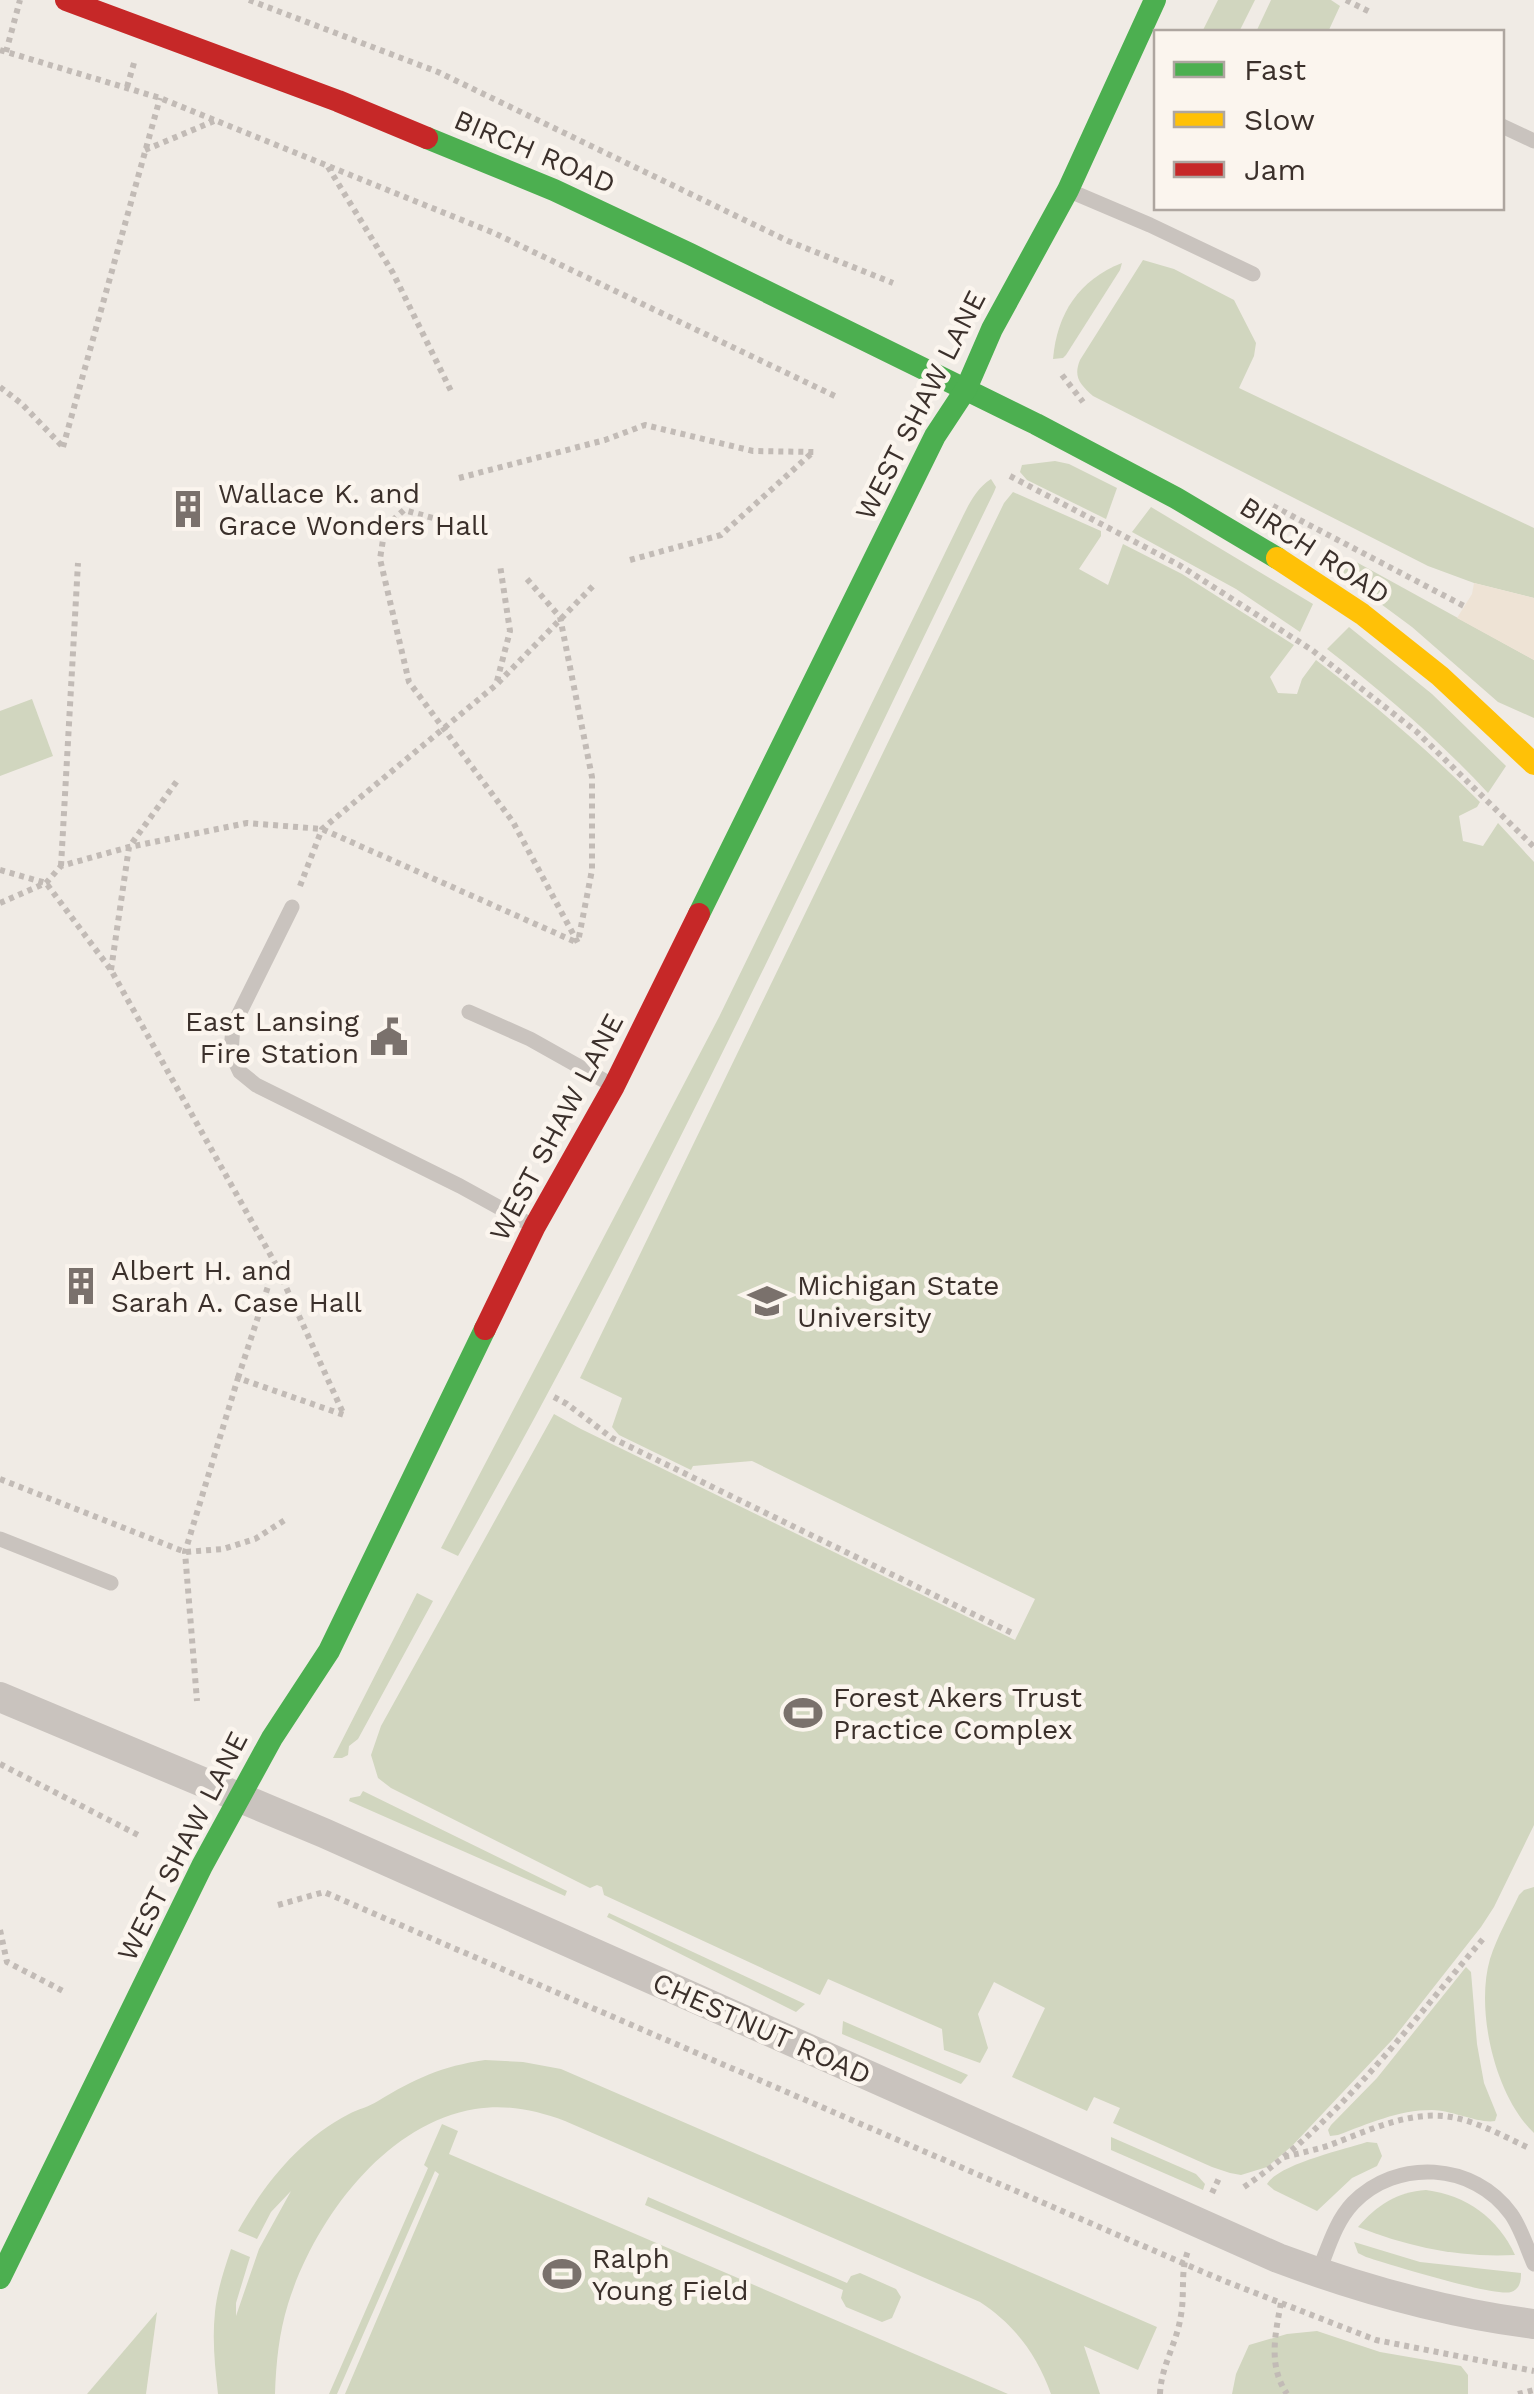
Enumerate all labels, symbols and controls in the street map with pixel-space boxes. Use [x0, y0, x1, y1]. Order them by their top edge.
legend [1154, 30, 1504, 210]
text: Fast [1244, 52, 1307, 87]
text: Slow [1244, 102, 1315, 137]
street label: BIRCH ROAD [449, 103, 620, 200]
text: Jam [1244, 152, 1306, 187]
street label: WEST SHAW LANE [848, 285, 993, 525]
place label: Wallace K. and Grace Wonders Hall [218, 477, 489, 542]
building icon: Wallace K. and Grace Wonders Hall [167, 488, 209, 530]
street label: BIRCH ROAD [1234, 490, 1396, 611]
place label: East Lansing Fire Station [185, 1005, 359, 1070]
street label: WEST SHAW LANE [483, 1008, 630, 1247]
public building icon: East Lansing Fire Station [368, 1016, 410, 1058]
place label: Albert H. and Sarah A. Case Hall [111, 1254, 362, 1319]
building icon: Albert H. and Sarah A. Case Hall [60, 1265, 102, 1307]
place label: Michigan State University [797, 1269, 999, 1334]
school or university icon: Michigan State University [746, 1280, 788, 1322]
place label: Forest Akers Trust Practice Complex [833, 1681, 1082, 1746]
sports icon: Forest Akers Trust Practice Complex [782, 1692, 824, 1734]
street label: WEST SHAW LANE [110, 1726, 255, 1966]
street label: CHESTNUT ROAD [648, 1966, 876, 2091]
place label: Ralph Young Field [592, 2242, 749, 2307]
sports icon: Ralph Young Field [541, 2253, 583, 2295]

